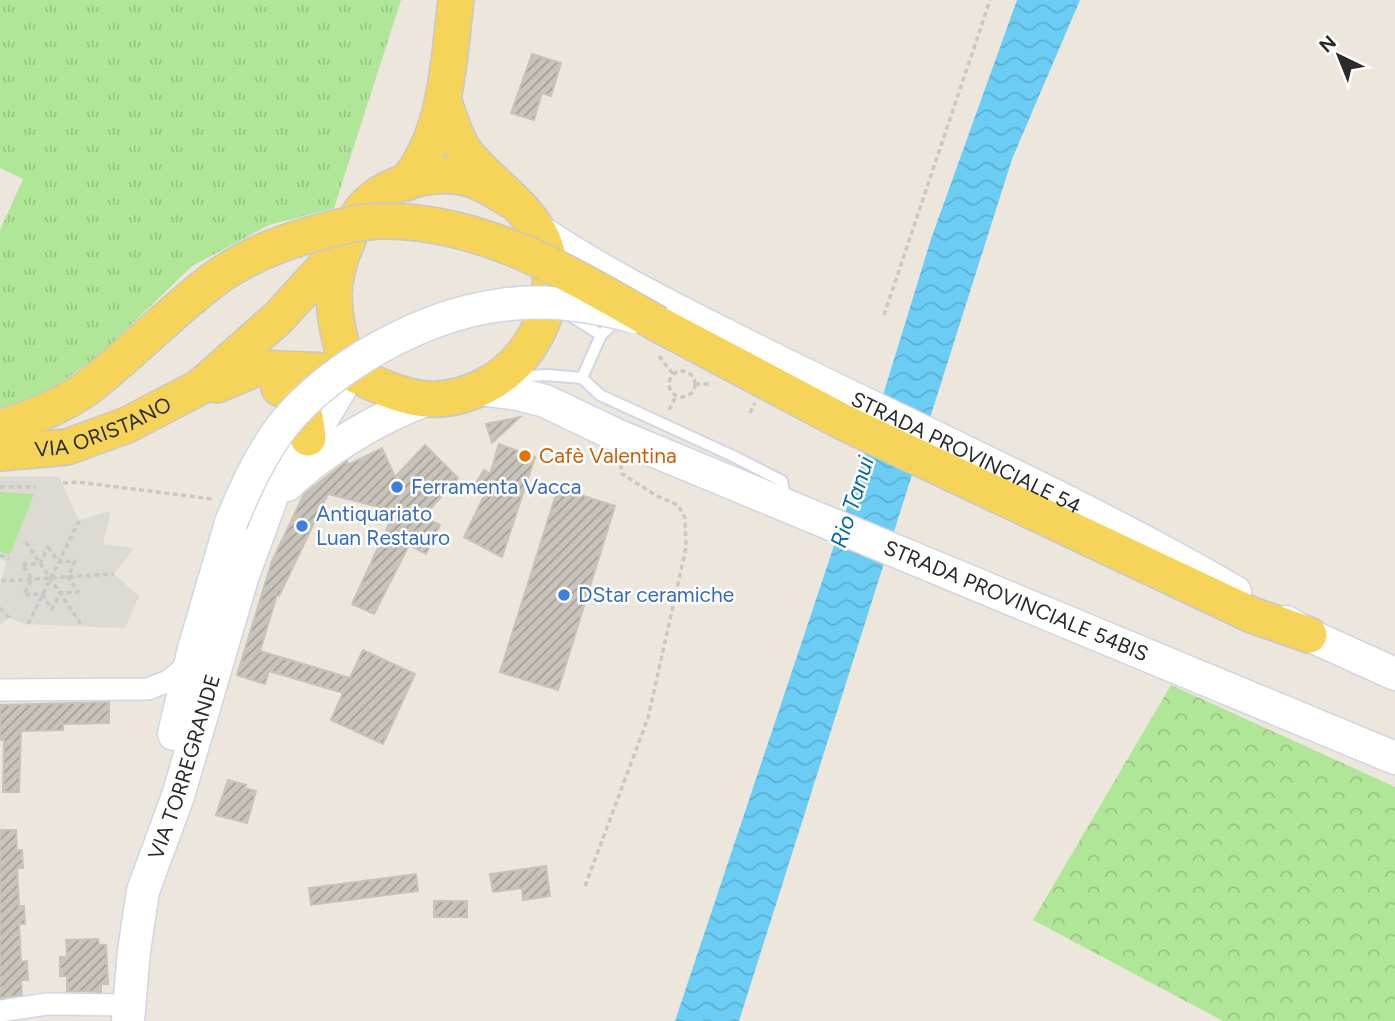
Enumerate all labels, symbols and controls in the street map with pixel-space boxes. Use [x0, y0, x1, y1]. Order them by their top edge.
north arrow [1304, 21, 1374, 91]
text: N [1315, 31, 1341, 57]
street label: STRADA PROVINCIALE 54 [847, 386, 1085, 519]
street label: VIA ORISTANO [33, 391, 175, 462]
place label: Cafè Valentina [539, 443, 677, 468]
marker: Cafè Valentina [517, 448, 533, 464]
water label: Rio Tanui [824, 452, 880, 551]
place label: Ferramenta Vacca [411, 474, 581, 499]
marker: Ferramenta Vacca [389, 479, 405, 495]
place label: Antiquariato Luan Restauro [316, 501, 450, 550]
marker: Antiquariato Luan Restauro [294, 518, 310, 534]
street label: STRADA PROVINCIALE 54BIS [880, 534, 1152, 666]
place label: DStar ceramiche [578, 582, 734, 607]
marker: DStar ceramiche [556, 587, 572, 603]
street label: VIA TORREGRANDE [143, 671, 225, 863]

